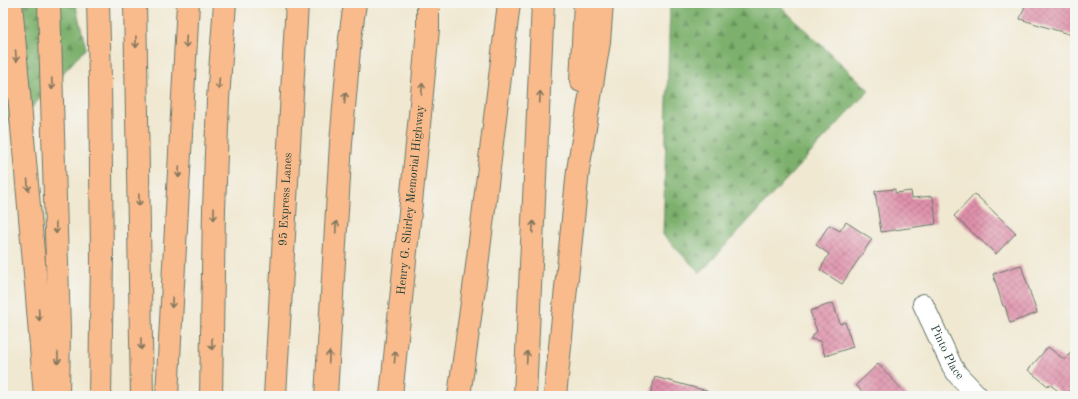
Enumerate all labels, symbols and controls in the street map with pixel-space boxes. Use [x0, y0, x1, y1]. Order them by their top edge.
one-way arrow [132, 35, 140, 48]
one-way arrow [182, 35, 190, 48]
one-way arrow [12, 49, 20, 62]
one-way arrow [48, 77, 55, 90]
one-way arrow [216, 77, 223, 90]
one-way arrow [419, 83, 426, 96]
one-way arrow [536, 91, 543, 104]
one-way arrow [342, 92, 349, 105]
street label: Henry G. Shirley Memorial Highway [395, 104, 427, 296]
street label: 95 Express Lanes [277, 152, 295, 246]
one-way arrow [176, 165, 183, 178]
one-way arrow [24, 178, 31, 191]
one-way arrow [135, 193, 143, 206]
one-way arrow [210, 207, 218, 220]
one-way arrow [52, 221, 60, 234]
one-way arrow [333, 221, 340, 234]
one-way arrow [530, 221, 537, 234]
one-way arrow [168, 295, 176, 308]
one-way arrow [35, 308, 42, 321]
street label: Pinto Place [928, 323, 966, 383]
one-way arrow [137, 337, 145, 350]
one-way arrow [208, 337, 216, 350]
one-way arrow [54, 351, 62, 364]
one-way arrow [325, 351, 332, 364]
one-way arrow [391, 351, 399, 364]
one-way arrow [523, 351, 531, 364]

